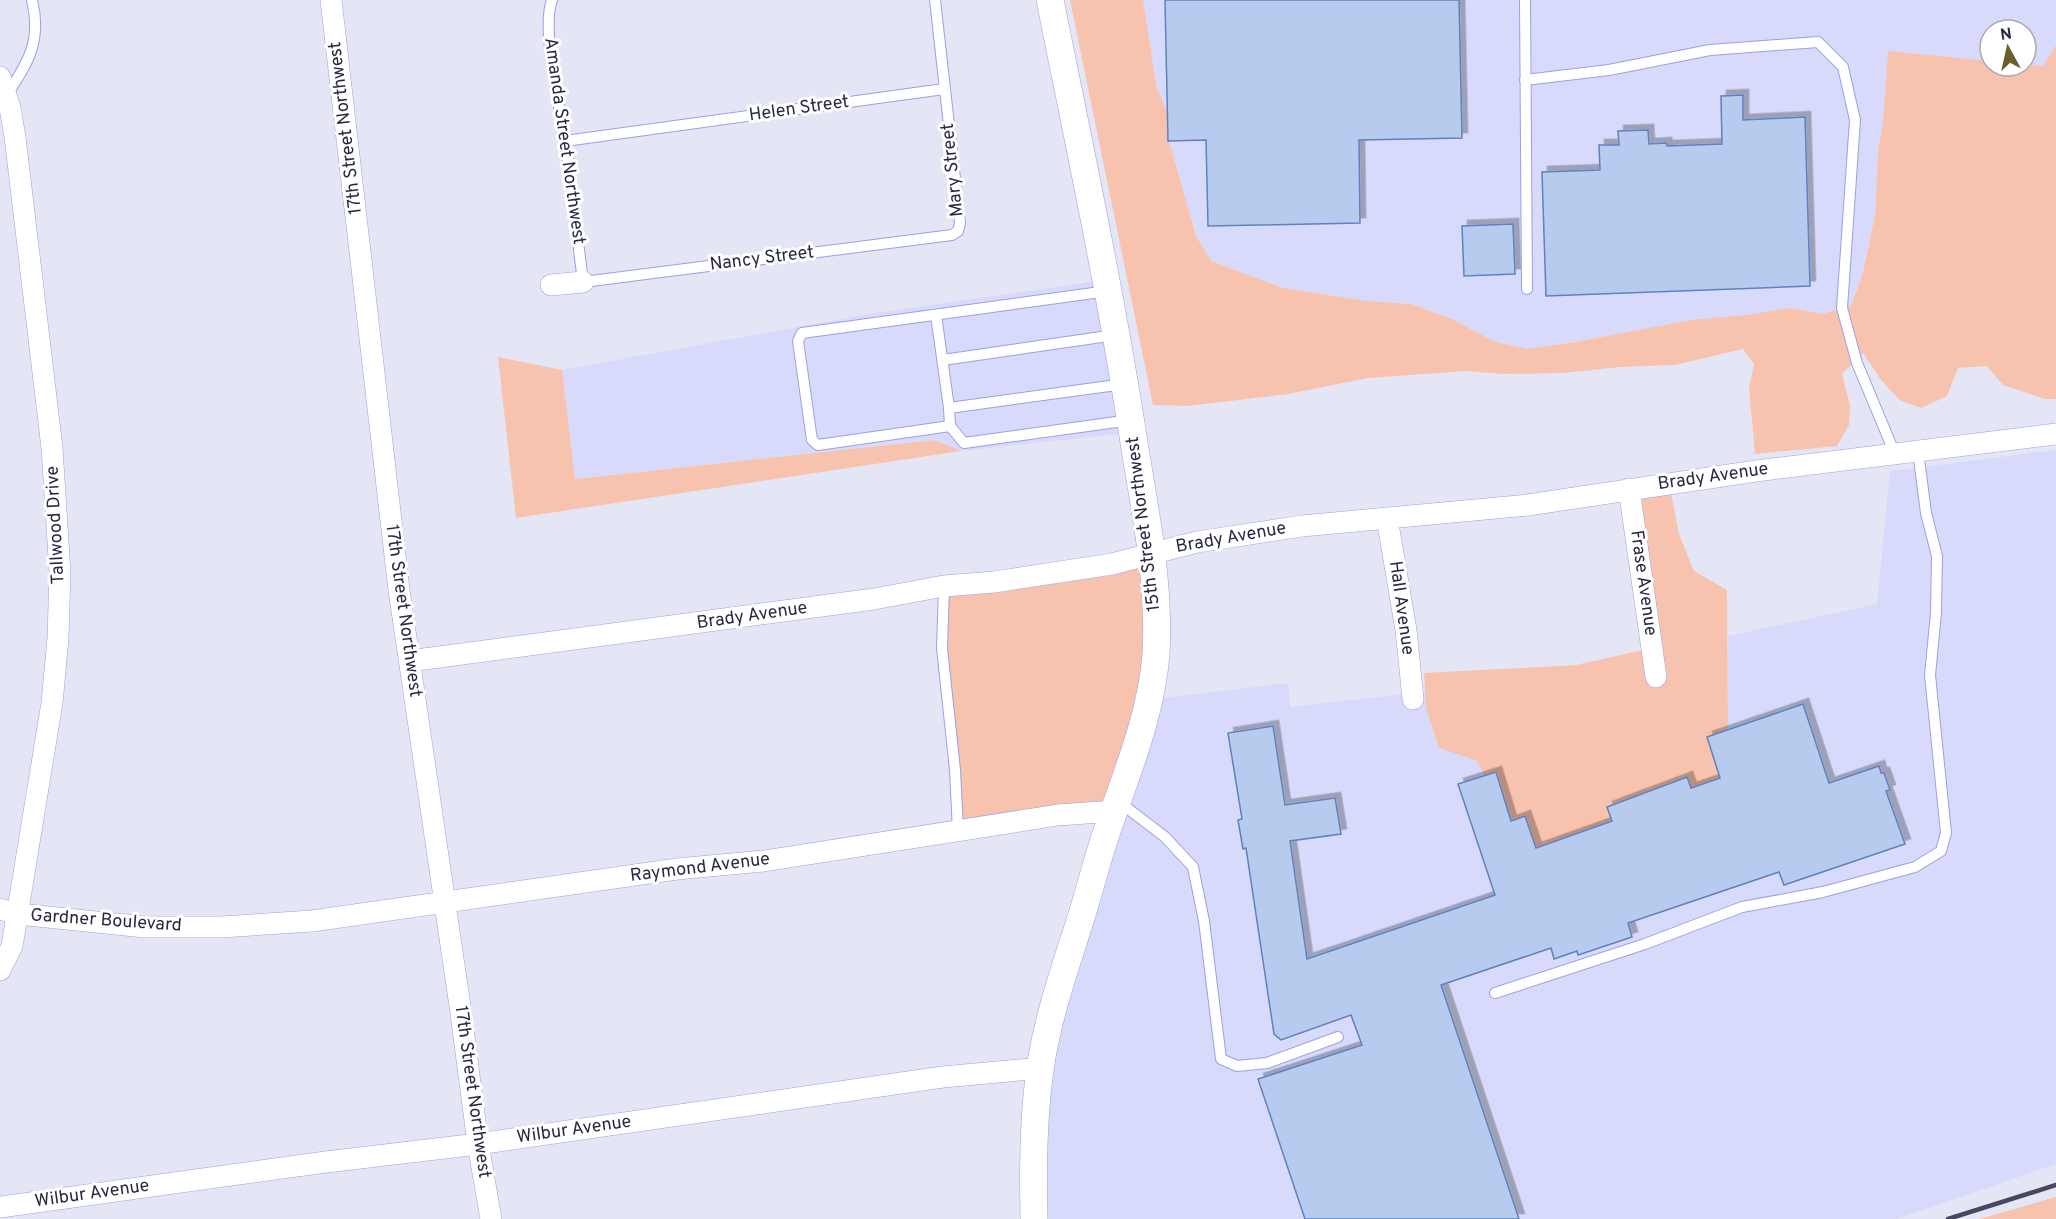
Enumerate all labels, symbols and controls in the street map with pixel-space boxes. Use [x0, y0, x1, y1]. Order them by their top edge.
north arrow [1978, 18, 2038, 78]
text: N [1999, 24, 2013, 46]
street label: Amanda Street Northwest [538, 36, 590, 246]
street label: 17th Street Northwest [324, 40, 368, 216]
street label: Helen Street [747, 91, 851, 127]
street label: Mary Street [937, 122, 969, 218]
street label: Nancy Street [709, 241, 815, 277]
street label: 15th Street Northwest [1122, 435, 1166, 613]
street label: Brady Avenue [1656, 458, 1770, 496]
street label: Tallwood Drive [41, 465, 71, 585]
street label: Brady Avenue [1174, 517, 1288, 559]
street label: 17th Street Northwest [380, 523, 426, 699]
street label: Frase Avenue [1624, 529, 1662, 637]
street label: Hall Avenue [1383, 560, 1419, 656]
street label: Brady Avenue [695, 597, 809, 635]
street label: Raymond Avenue [629, 848, 771, 888]
street label: Gardner Boulevard [30, 904, 182, 938]
street label: 17th Street Northwest [449, 1004, 495, 1180]
street label: Wilbur Avenue [515, 1111, 633, 1149]
street label: Wilbur Avenue [33, 1175, 151, 1213]

